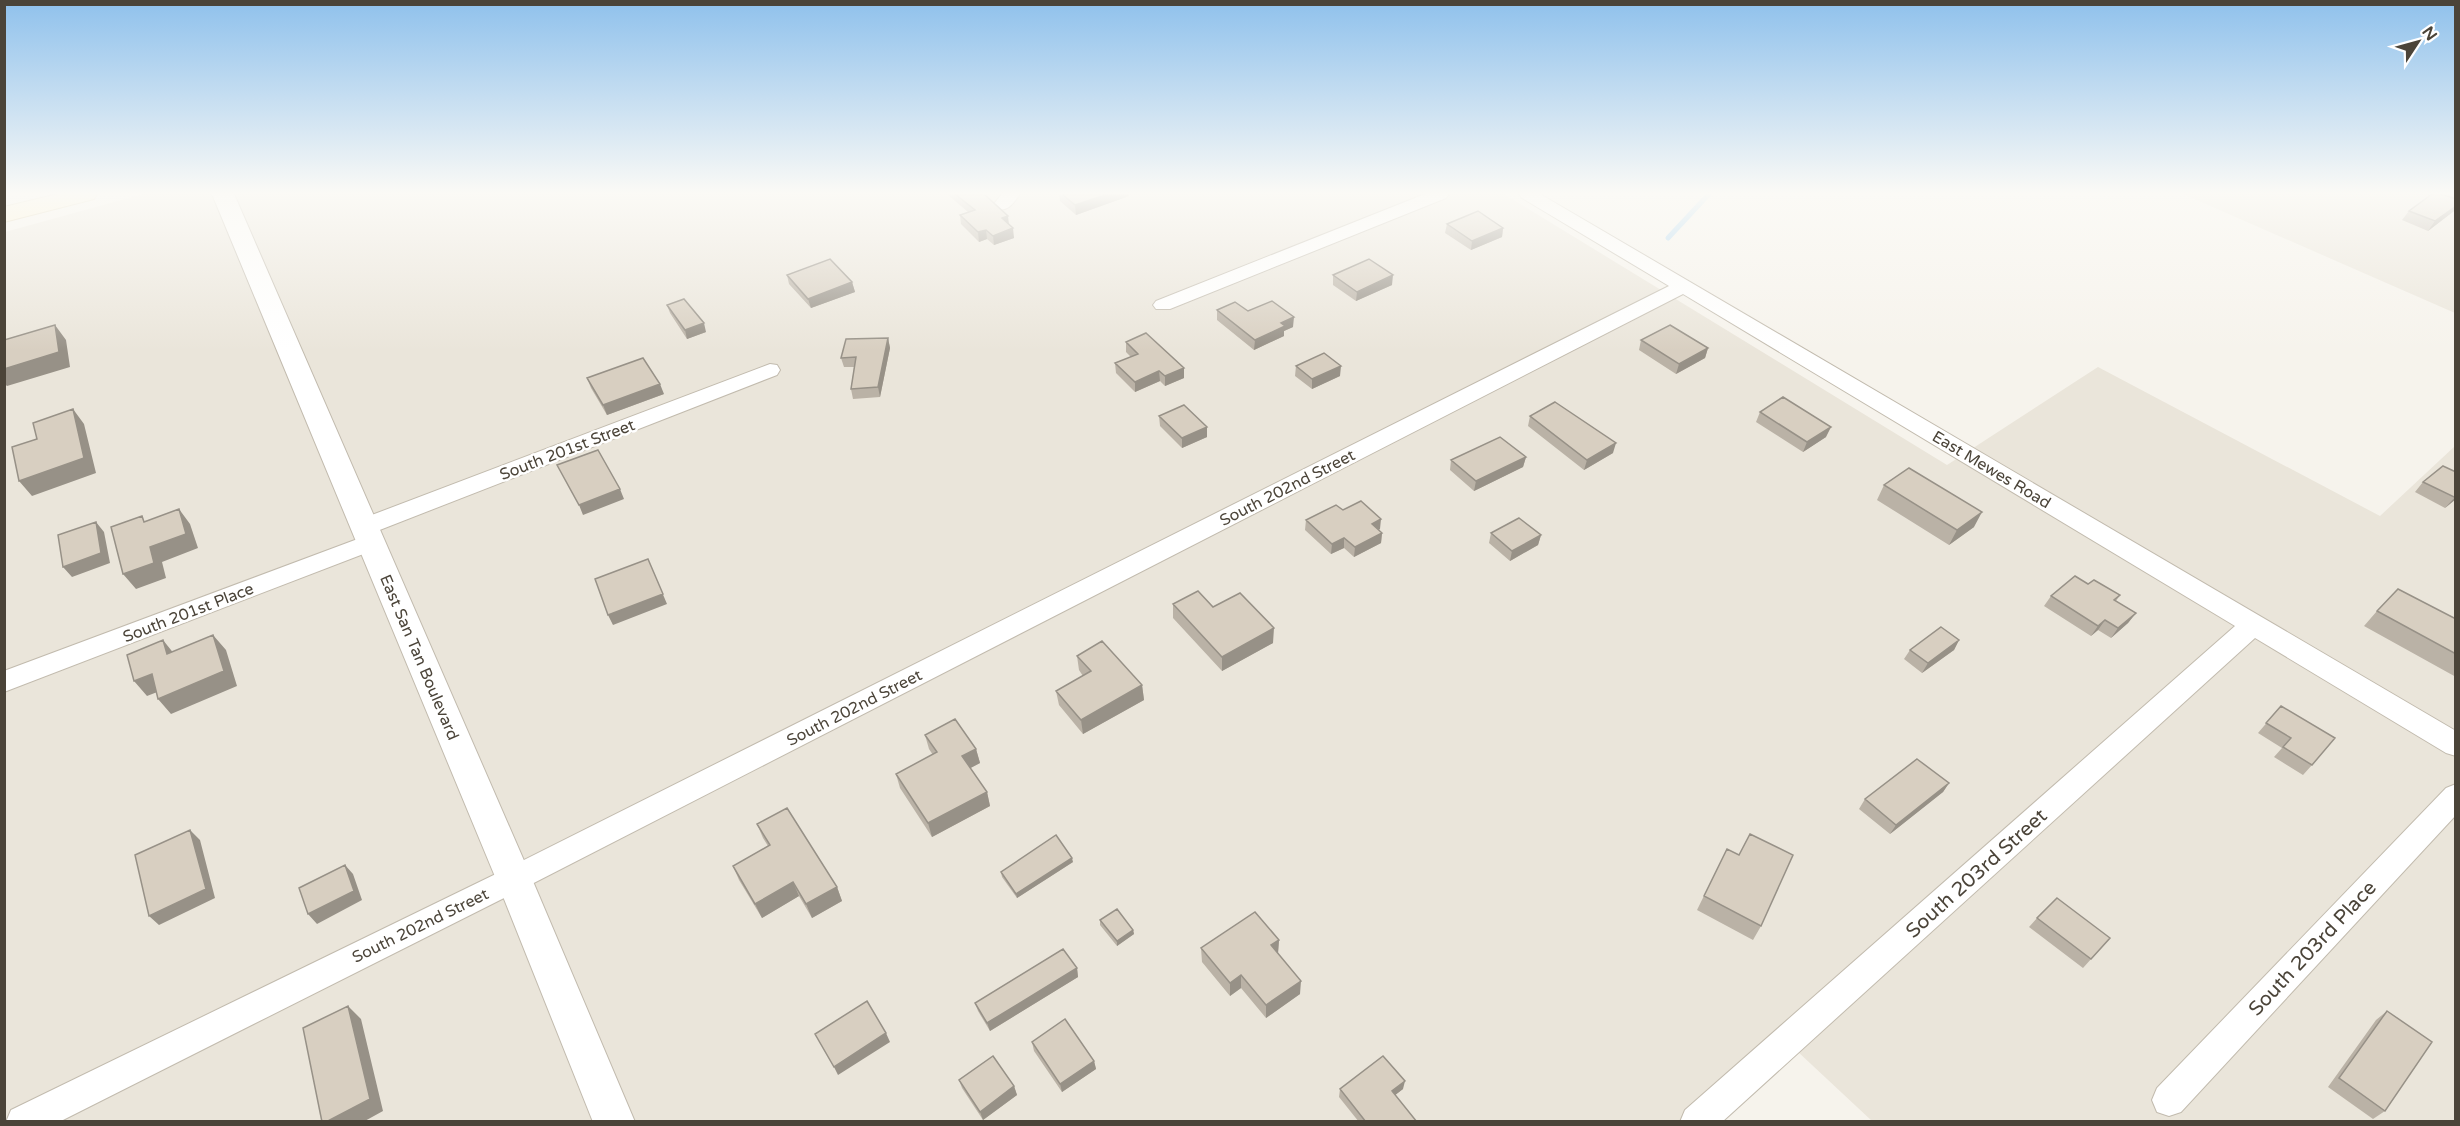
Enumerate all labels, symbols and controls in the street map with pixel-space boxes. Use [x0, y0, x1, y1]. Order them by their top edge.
north arrow [2388, 12, 2448, 72]
text: N [2417, 23, 2441, 45]
street label: South 201st Street [497, 415, 638, 485]
street label: East Mewes Road [1929, 427, 2054, 513]
street label: South 202nd Street [1216, 445, 1358, 531]
street label: East San Tan Boulevard [375, 572, 463, 743]
street label: South 201st Place [120, 579, 257, 647]
street label: South 202nd Street [783, 665, 925, 751]
street label: South 203rd Street [1901, 804, 2052, 943]
street label: South 203rd Place [2244, 876, 2382, 1021]
street label: South 202nd Street [349, 884, 492, 968]

